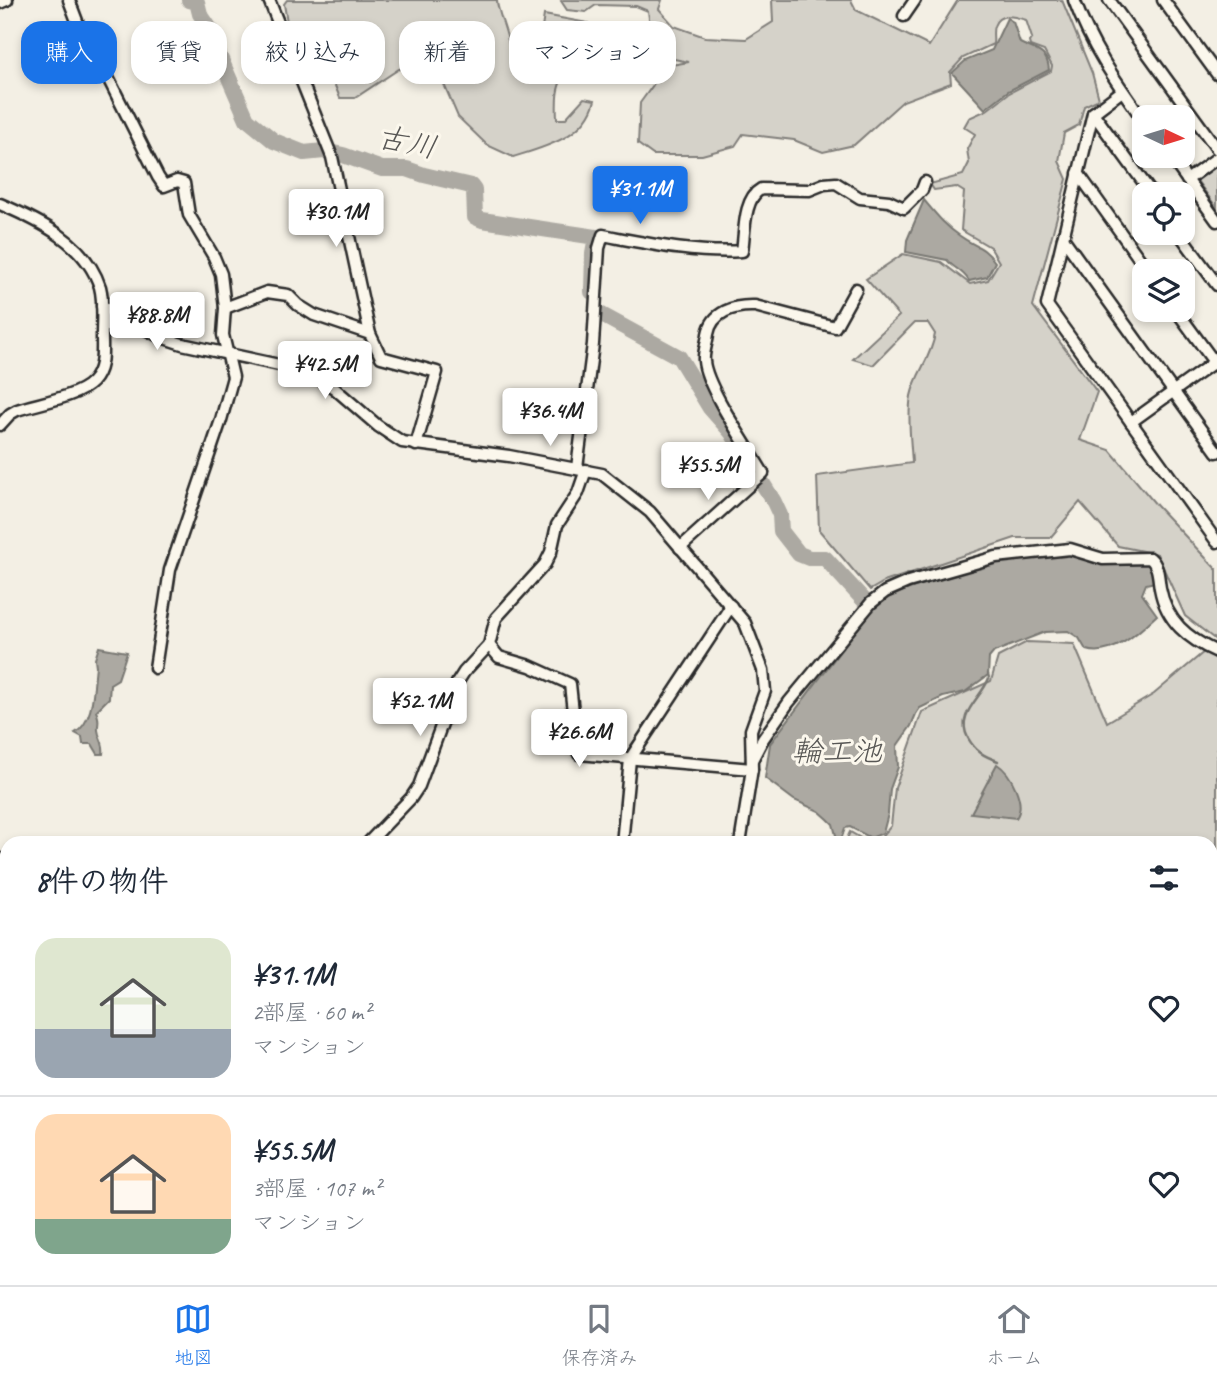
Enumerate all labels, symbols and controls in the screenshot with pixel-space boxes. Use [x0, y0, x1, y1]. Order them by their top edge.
chip: 購入 [21, 21, 117, 84]
chip: 賃貸 [131, 21, 227, 84]
chip: 絞り込み [241, 21, 385, 84]
chip: 新着 [399, 21, 495, 84]
chip: マンション [509, 21, 676, 84]
north arrow [1132, 105, 1195, 168]
map controls [1132, 105, 1195, 322]
water label: 古川 [374, 117, 440, 167]
pin: ¥31.1M [583, 166, 697, 226]
text: ¥31.1M [609, 174, 671, 203]
button: locate [1132, 182, 1195, 245]
pin: ¥30.1M [279, 190, 393, 249]
text: ¥30.1M [305, 197, 367, 226]
button: layers [1132, 259, 1195, 322]
pin: ¥88.8M [100, 292, 214, 352]
text: ¥88.8M [126, 300, 188, 329]
pin: ¥42.5M [268, 342, 382, 401]
text: ¥42.5M [294, 349, 356, 378]
pin: ¥36.4M [493, 388, 607, 448]
text: ¥36.4M [518, 396, 582, 425]
pin: ¥55.5M [651, 442, 765, 502]
text: ¥55.5M [677, 450, 739, 479]
pin: ¥52.1M [363, 678, 477, 738]
text: ¥52.1M [389, 686, 451, 715]
pin: ¥26.6M [522, 710, 636, 769]
text: ¥26.6M [547, 717, 611, 746]
water label: 輪工池 [792, 732, 883, 770]
icon: filters [1145, 859, 1183, 897]
text: 8件の物件 [35, 862, 169, 900]
text: ¥31.1M [252, 955, 334, 993]
icon: home [91, 966, 175, 1050]
icon: heart [1145, 989, 1183, 1027]
text: 2部屋 · 60 m² [252, 998, 370, 1027]
text: マンション [252, 1032, 366, 1061]
text: ¥55.5M [252, 1131, 332, 1169]
icon: home [91, 1142, 175, 1226]
icon: heart [1145, 1165, 1183, 1203]
text: 3部屋 · 107 m² [252, 1174, 381, 1203]
text: マンション [252, 1208, 366, 1237]
tab: 地図 [174, 1300, 212, 1370]
tab: 保存済み [561, 1300, 637, 1370]
tab: ホーム [986, 1300, 1043, 1370]

